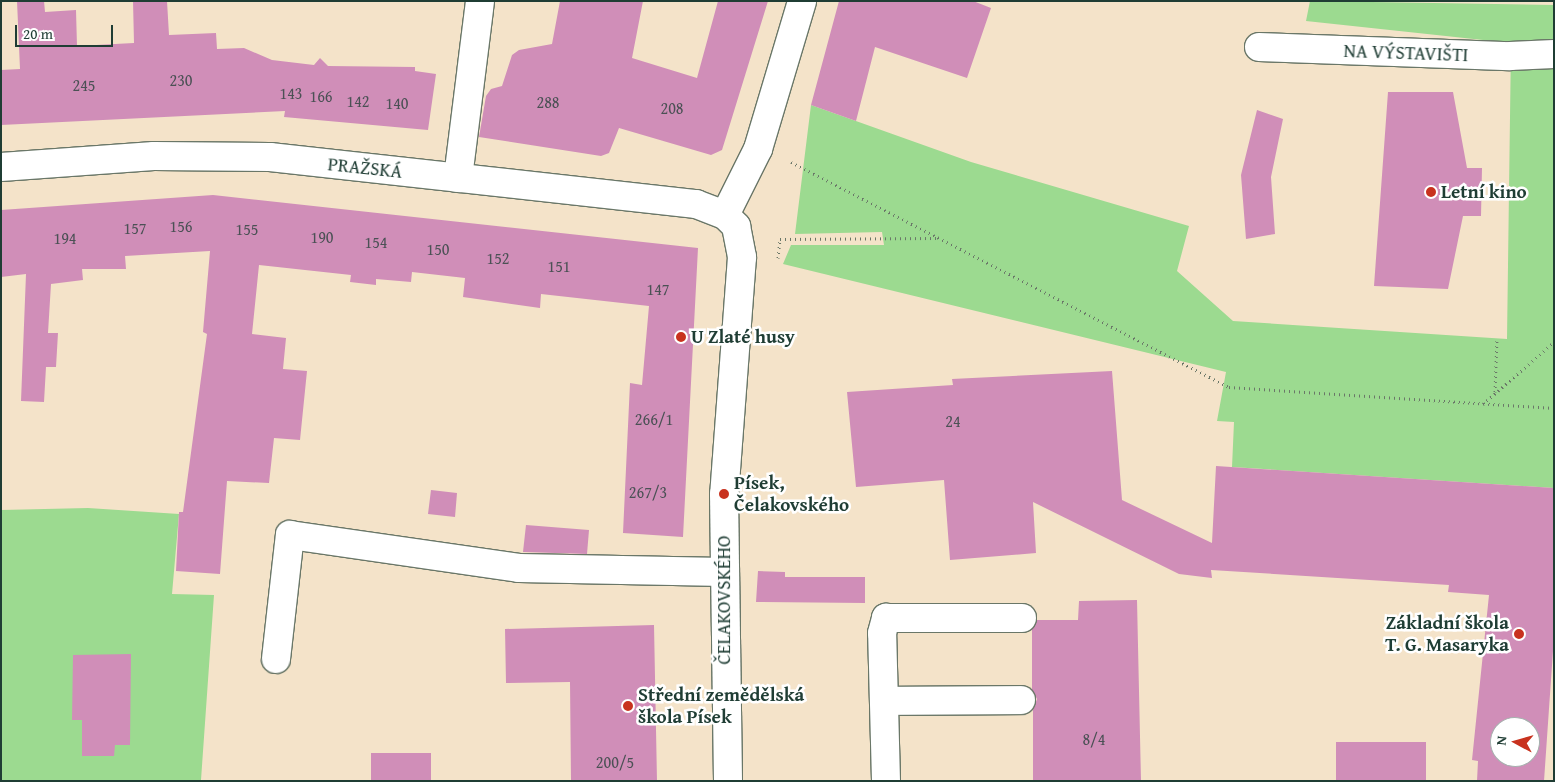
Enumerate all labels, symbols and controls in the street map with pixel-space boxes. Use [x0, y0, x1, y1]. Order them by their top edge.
scale bar [18, 15, 115, 47]
text: 20 m [23, 23, 53, 44]
street label: NA VÝSTAVIŠTI [1343, 39, 1469, 67]
house number: 230 [169, 70, 193, 90]
house number: 245 [72, 75, 96, 95]
house number: 143 [279, 83, 303, 103]
house number: 166 [309, 86, 333, 106]
house number: 142 [346, 91, 370, 111]
house number: 288 [536, 92, 560, 112]
house number: 140 [385, 93, 409, 113]
house number: 208 [660, 98, 684, 118]
street label: PRAŽSKÁ [327, 153, 403, 183]
place label: Letní kino [1441, 181, 1527, 203]
marker: Letní kino [1425, 186, 1437, 198]
house number: 156 [169, 216, 193, 236]
house number: 157 [123, 218, 147, 238]
house number: 155 [235, 219, 259, 239]
house number: 190 [310, 227, 334, 247]
house number: 194 [53, 228, 77, 248]
house number: 154 [364, 232, 388, 252]
house number: 150 [426, 239, 450, 259]
house number: 152 [486, 248, 510, 268]
house number: 151 [547, 256, 571, 276]
house number: 147 [646, 279, 670, 299]
place label: U Zlaté husy [691, 326, 795, 348]
marker: U Zlaté husy [675, 331, 687, 343]
house number: 266/1 [635, 409, 673, 429]
house number: 24 [945, 411, 961, 431]
place label: Písek, Čelakovského [734, 472, 849, 516]
house number: 267/3 [629, 482, 667, 502]
marker: Písek, Čelakovského [718, 488, 730, 500]
street label: ČELAKOVSKÉHO [713, 535, 735, 665]
place label: Základní škola T. G. Masaryka [1385, 612, 1509, 656]
marker: Základní škola T. G. Masaryka [1513, 628, 1525, 640]
place label: Střední zemědělská škola Písek [638, 684, 804, 728]
marker: Střední zemědělská škola Písek [622, 700, 634, 712]
north arrow [1490, 717, 1540, 767]
house number: 8/4 [1083, 729, 1105, 749]
text: N [1491, 735, 1512, 746]
house number: 200/5 [596, 752, 634, 772]

